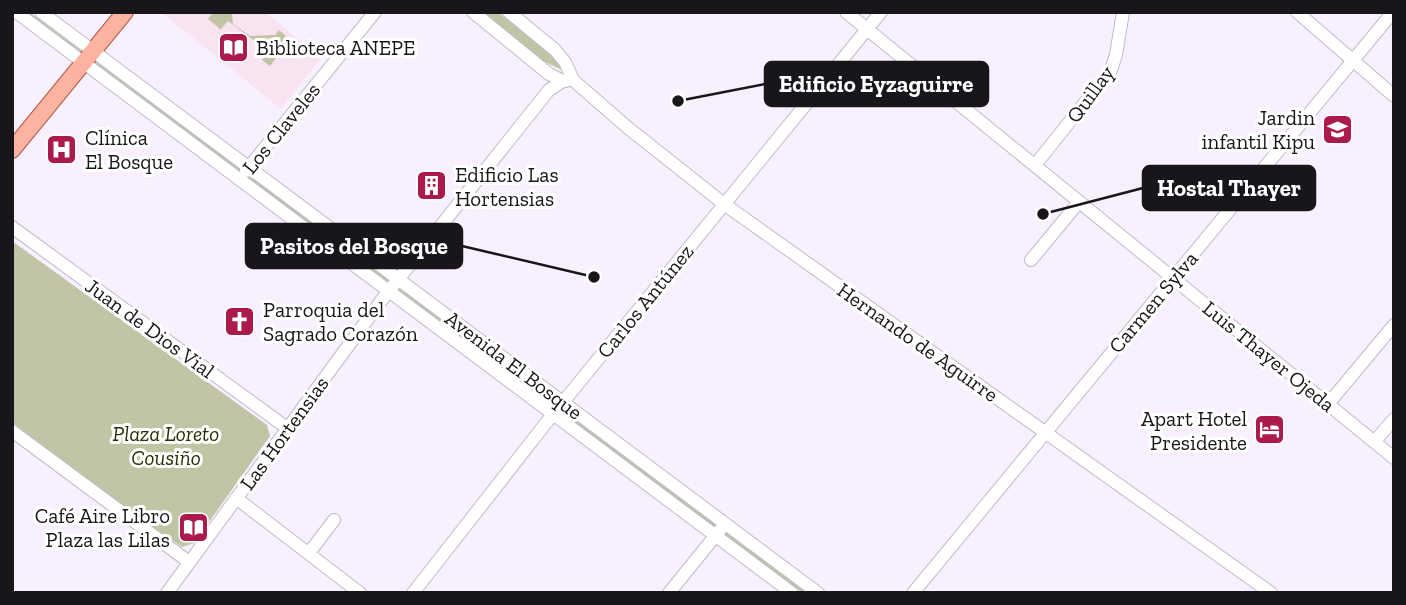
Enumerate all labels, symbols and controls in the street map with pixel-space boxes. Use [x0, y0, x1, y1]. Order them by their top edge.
library icon: Biblioteca ANEPE [216, 30, 250, 64]
place label: Biblioteca ANEPE [256, 35, 415, 60]
street label: Quillay [1061, 60, 1119, 128]
callout: Edificio Eyzaguirre [765, 62, 988, 106]
text: Edificio Eyzaguirre [779, 70, 973, 98]
street label: Los Claveles [237, 77, 325, 179]
place label: Jardin infantil Kipu [1201, 105, 1315, 154]
school or university icon: Jardin infantil Kipu [1321, 112, 1355, 146]
place label: Clínica El Bosque [85, 125, 173, 174]
hospital icon: Clínica El Bosque [45, 132, 79, 166]
place label: Edificio Las Hortensias [455, 162, 559, 211]
callout: Hostal Thayer [1143, 166, 1315, 210]
building icon: Edificio Las Hortensias [415, 169, 449, 203]
text: Hostal Thayer [1157, 174, 1301, 202]
callout: Pasitos del Bosque [246, 224, 462, 268]
text: Pasitos del Bosque [260, 232, 448, 260]
street label: Carlos Antúnez [592, 239, 699, 363]
street label: Carmen Sylva [1103, 246, 1203, 358]
street label: Juan de Dios Vial [81, 273, 220, 383]
street label: Hernando de Aguirre [833, 277, 1003, 407]
street label: Luis Thayer Ojeda [1197, 295, 1340, 418]
place label: Parroquia del Sagrado Corazón [263, 297, 418, 346]
church icon: Parroquia del Sagrado Corazón [223, 304, 257, 338]
street label: Avenida El Bosque [440, 305, 588, 425]
street label: Las Hortensias [234, 371, 334, 495]
place label: Apart Hotel Presidente [1141, 406, 1247, 455]
hotel icon: Apart Hotel Presidente [1253, 413, 1287, 447]
park label: Plaza Loreto Cousiño [113, 421, 219, 470]
place label: Café Aire Libro Plaza las Lilas [35, 503, 170, 552]
library icon: Café Aire Libro Plaza las Lilas [176, 510, 210, 544]

